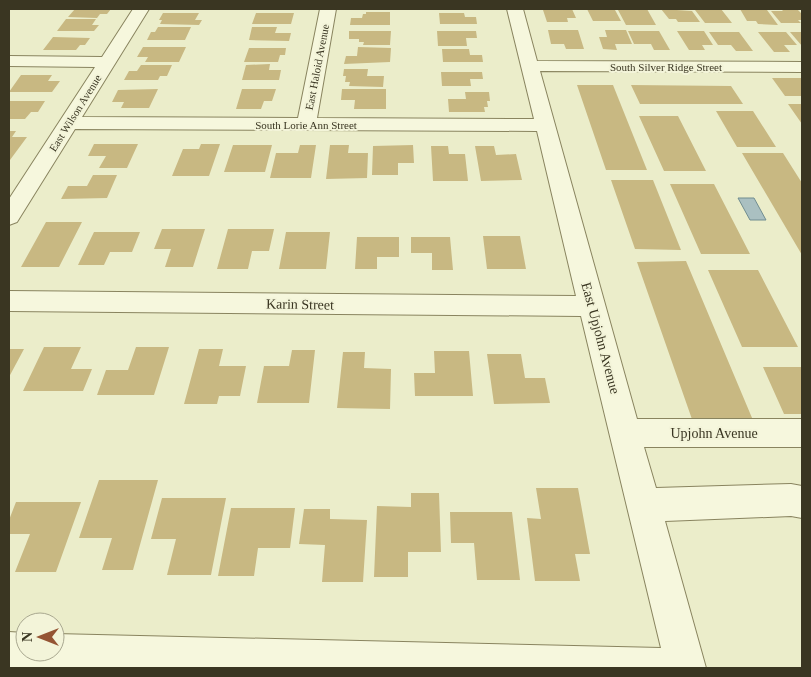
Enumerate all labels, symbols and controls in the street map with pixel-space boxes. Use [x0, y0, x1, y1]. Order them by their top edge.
street label: East Haloid Avenue [303, 23, 331, 111]
street label: South Silver Ridge Street [610, 61, 722, 73]
street label: East Wilson Avenue [46, 72, 104, 154]
street label: South Lorie Ann Street [255, 119, 357, 131]
street label: East Upjohn Avenue [578, 281, 623, 396]
street label: Karin Street [266, 296, 334, 313]
street label: Upjohn Avenue [670, 426, 758, 441]
north arrow [15, 612, 65, 662]
text: N [20, 632, 35, 642]

